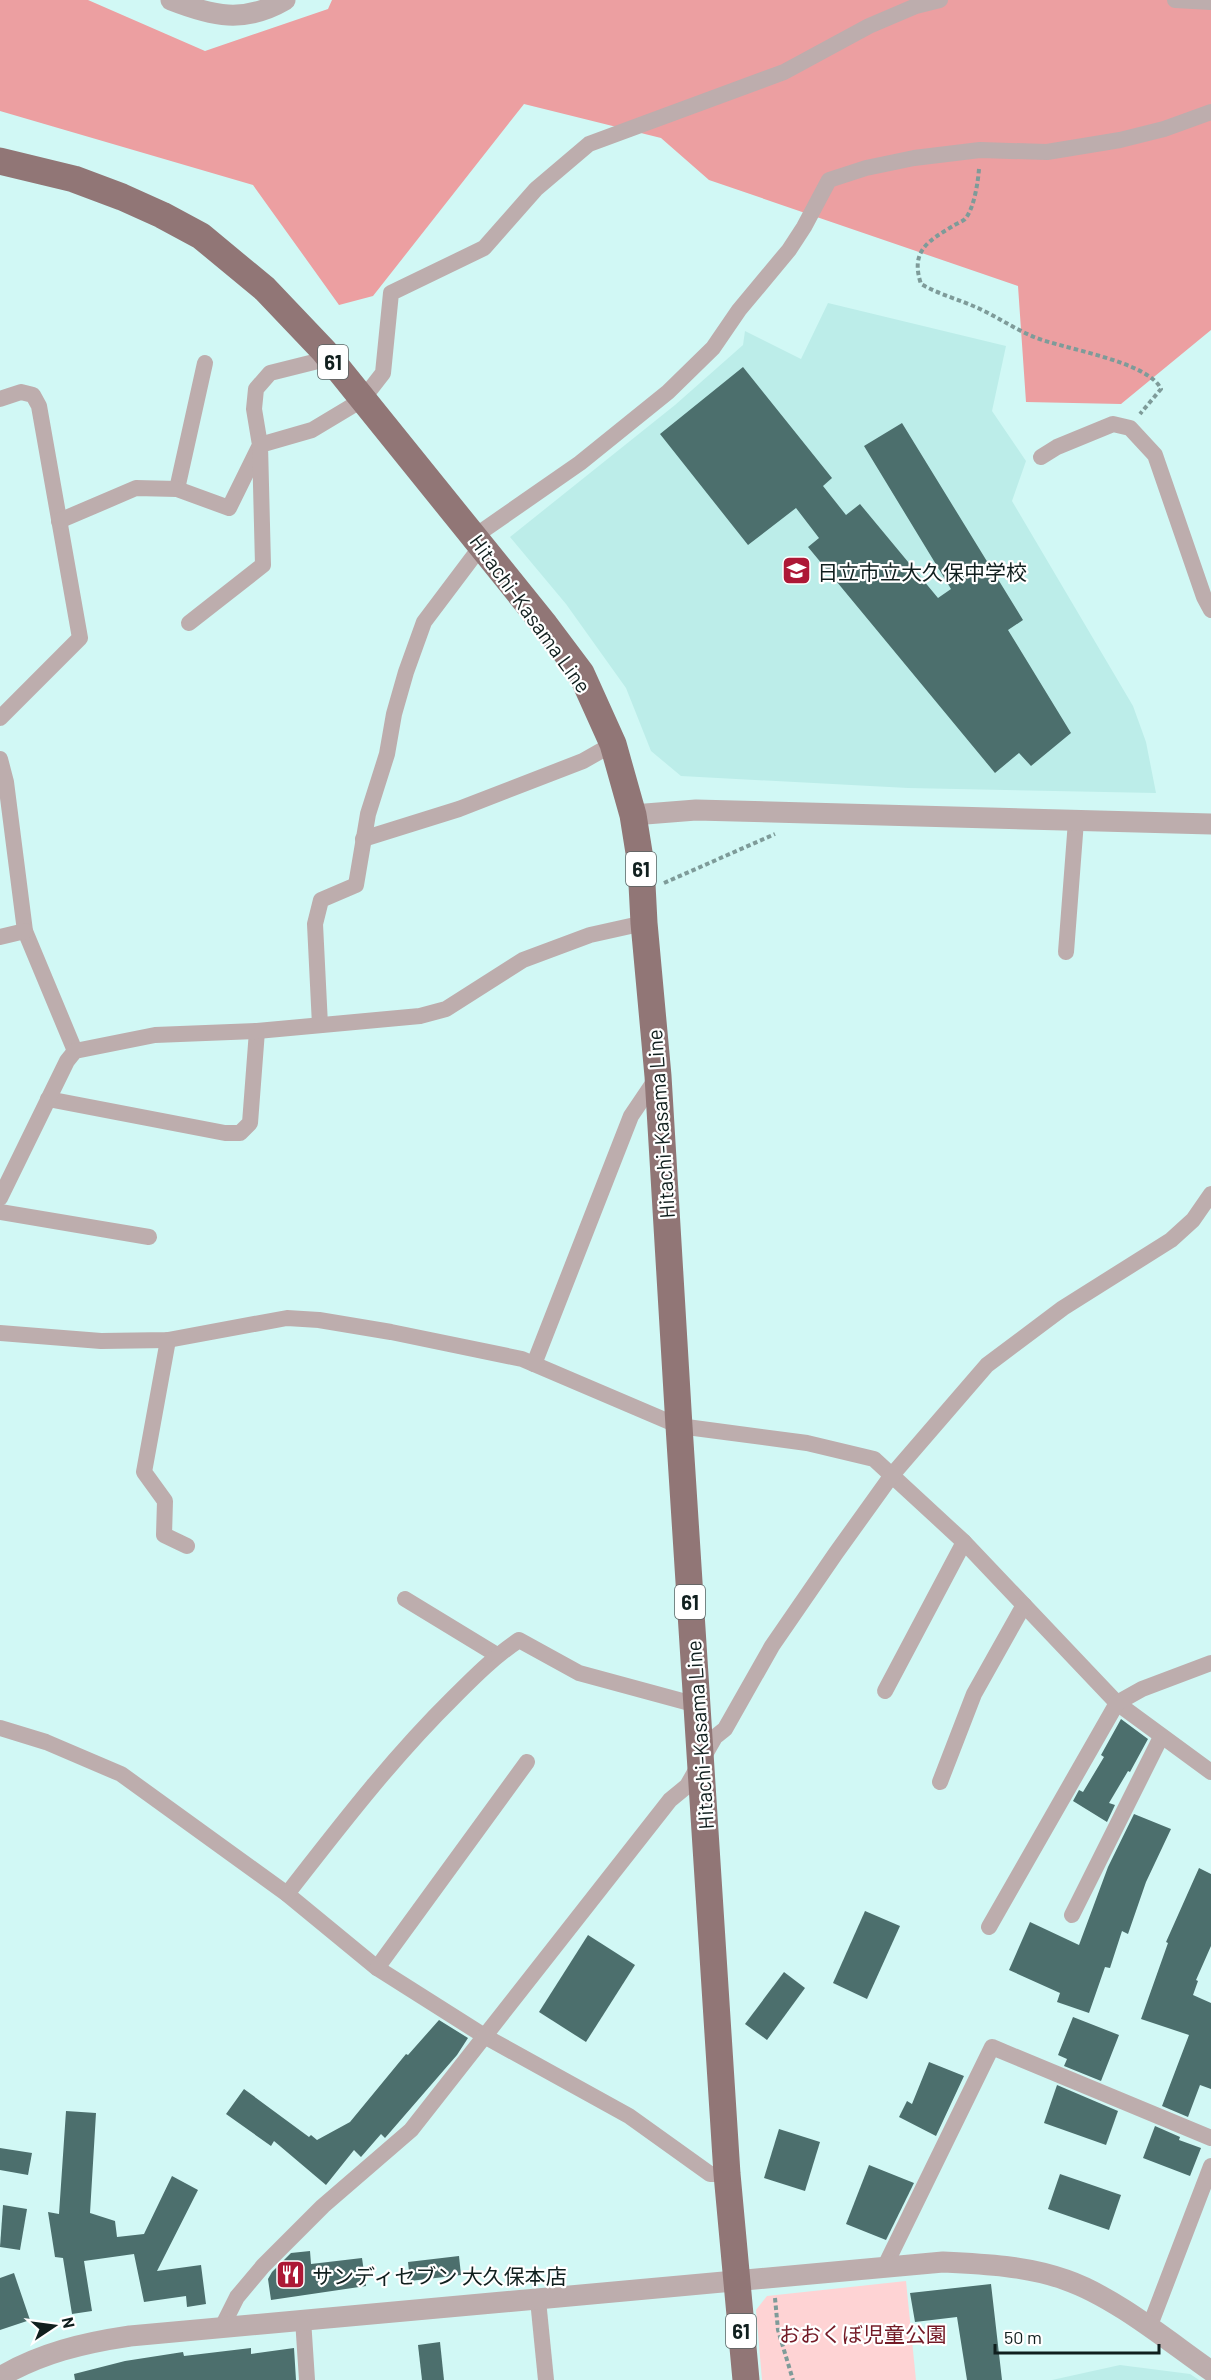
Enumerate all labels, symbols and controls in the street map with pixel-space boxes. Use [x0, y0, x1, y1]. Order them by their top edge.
road number: 61 [318, 345, 348, 379]
street label: Hitachi-Kasama Line [465, 529, 597, 697]
school or university icon: 日立市立大久保中学校 [780, 555, 812, 587]
place label: 日立市立大久保中学校 [817, 559, 1027, 584]
road number: 61 [626, 852, 656, 886]
street label: Hitachi-Kasama Line [641, 1029, 679, 1219]
road number: 61 [675, 1585, 705, 1619]
street label: Hitachi-Kasama Line [680, 1640, 718, 1830]
restaurant icon: サンディセブン 大久保本店 [275, 2259, 307, 2291]
place label: サンディセブン 大久保本店 [312, 2263, 567, 2288]
north arrow [24, 2296, 84, 2356]
road number: 61 [726, 2314, 756, 2348]
text: N [59, 2315, 80, 2330]
scale bar [995, 2317, 1158, 2355]
park label: おおくぼ児童公園 [779, 2321, 947, 2346]
text: 50 m [1004, 2326, 1042, 2348]

